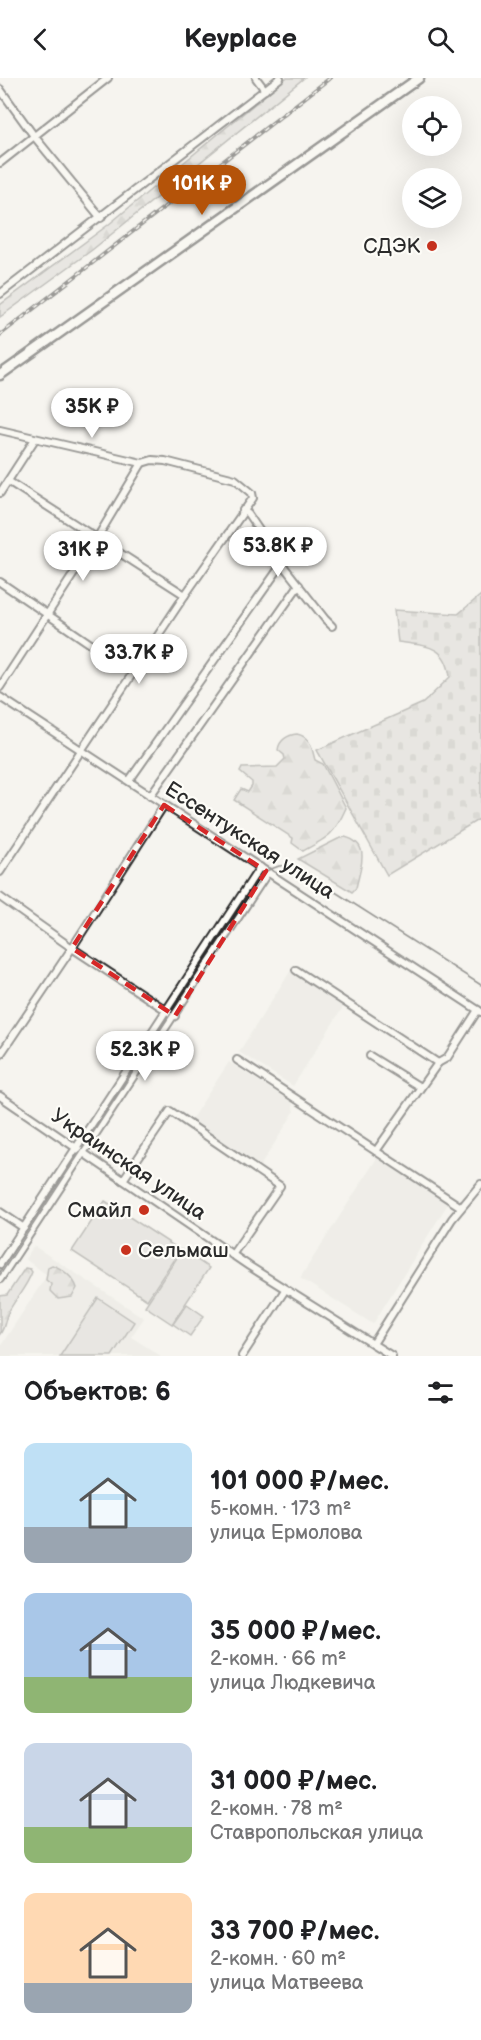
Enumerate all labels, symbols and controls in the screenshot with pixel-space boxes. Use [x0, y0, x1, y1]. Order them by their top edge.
icon: back [24, 23, 57, 56]
text: Keyplace [184, 23, 297, 55]
icon: search [424, 23, 457, 56]
map controls [402, 96, 462, 228]
button: locate [402, 96, 462, 156]
pin: 101K ₽ [153, 165, 251, 216]
button: layers [402, 168, 462, 228]
text: 101K ₽ [172, 172, 232, 196]
place label: СДЭК [363, 234, 420, 259]
marker: СДЭК [425, 239, 439, 253]
pin: 35K ₽ [50, 388, 134, 439]
text: 35K ₽ [65, 395, 119, 419]
pin: 53.8K ₽ [223, 527, 333, 578]
pin: 31K ₽ [41, 531, 125, 582]
text: 53.8K ₽ [243, 534, 313, 558]
text: 31K ₽ [58, 538, 108, 562]
pin: 33.7K ₽ [84, 634, 194, 685]
text: 33.7K ₽ [104, 641, 174, 665]
street label: Ессентукская улица [160, 776, 340, 905]
pin: 52.3K ₽ [90, 1031, 200, 1082]
text: 52.3K ₽ [110, 1038, 180, 1062]
street label: Украинская улица [46, 1103, 212, 1226]
place label: Смайл [68, 1198, 132, 1223]
marker: Смайл [137, 1203, 151, 1217]
place label: Сельмаш [138, 1238, 229, 1263]
marker: Сельмаш [119, 1243, 133, 1257]
icon: filters [424, 1376, 457, 1409]
text: Объектов: 6 [24, 1377, 171, 1408]
text: 101 000 ₽/мес. [210, 1466, 389, 1497]
icon: home [72, 1467, 144, 1539]
text: 5-комн. · 173 m² [210, 1497, 351, 1521]
text: улица Ермолова [210, 1521, 363, 1545]
text: 35 000 ₽/мес. [210, 1616, 381, 1647]
icon: home [72, 1617, 144, 1689]
text: 2-комн. · 66 m² [210, 1647, 346, 1671]
text: улица Людкевича [210, 1671, 376, 1695]
text: 31 000 ₽/мес. [210, 1766, 377, 1797]
icon: home [72, 1767, 144, 1839]
text: 2-комн. · 78 m² [210, 1797, 343, 1821]
text: Ставропольская улица [210, 1821, 423, 1845]
text: 33 700 ₽/мес. [210, 1916, 379, 1947]
icon: home [72, 1917, 144, 1989]
text: 2-комн. · 60 m² [210, 1947, 346, 1971]
text: улица Матвеева [210, 1971, 364, 1995]

